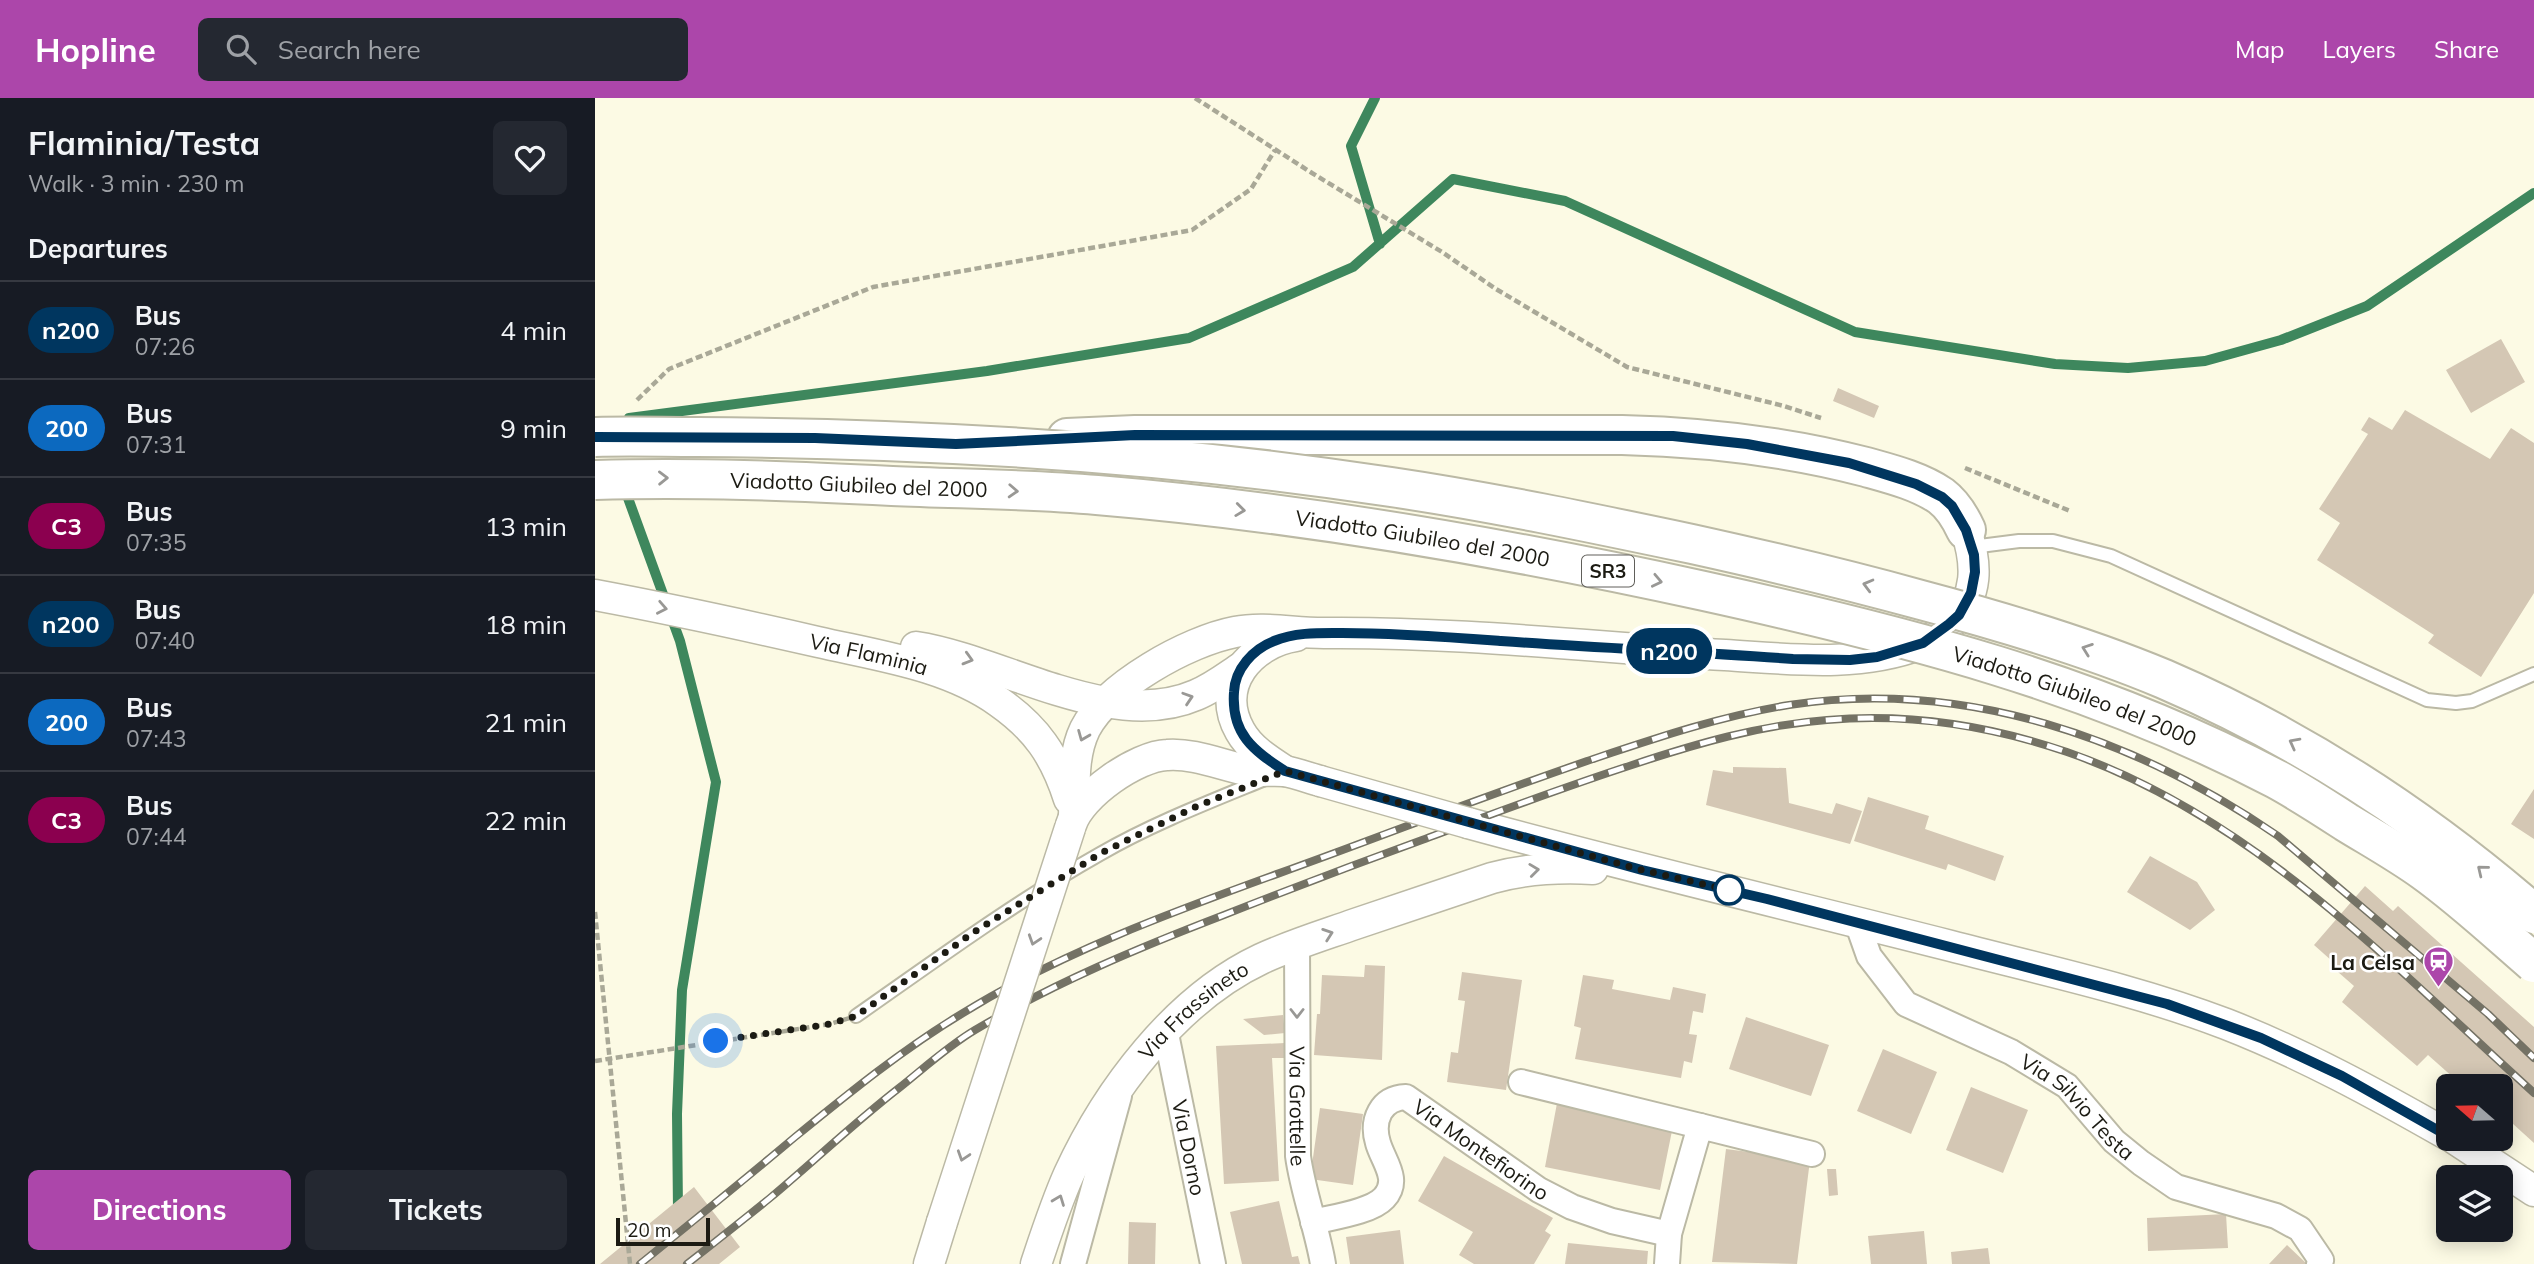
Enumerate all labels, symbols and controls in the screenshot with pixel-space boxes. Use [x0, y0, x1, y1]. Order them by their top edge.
search box [198, 18, 688, 81]
text: Hopline [35, 29, 156, 70]
icon: search [222, 30, 260, 68]
text: Search here [278, 33, 421, 66]
text: Map [2235, 34, 2284, 64]
text: Layers [2322, 34, 2396, 64]
text: Share [2434, 34, 2499, 64]
button: heart [493, 121, 567, 195]
text: Flaminia/Testa [28, 122, 260, 163]
text: Walk · 3 min · 230 m [28, 169, 245, 198]
text: Departures [28, 232, 168, 265]
text: Bus [135, 299, 181, 332]
text: 4 min [500, 314, 567, 347]
text: n200 [42, 315, 100, 345]
text: 07:26 [135, 332, 195, 361]
text: Bus [126, 397, 172, 430]
text: 9 min [500, 412, 567, 445]
text: 200 [45, 413, 88, 443]
text: 07:31 [126, 430, 186, 459]
street label: Viadotto Giubileo del 2000 [730, 467, 988, 502]
one-way arrow [658, 470, 669, 486]
one-way arrow [1008, 483, 1019, 498]
text: Bus [126, 495, 172, 528]
one-way arrow [1234, 502, 1245, 517]
street label: Viadotto Giubileo del 2000 [1294, 504, 1552, 572]
text: 13 min [485, 510, 567, 543]
text: C3 [51, 511, 82, 541]
text: 07:35 [126, 528, 186, 557]
road number: SR3 [1582, 556, 1634, 586]
one-way arrow [1651, 573, 1663, 587]
one-way arrow [1862, 579, 1874, 594]
text: Bus [135, 593, 181, 626]
one-way arrow [656, 599, 668, 614]
text: 18 min [485, 608, 567, 641]
text: n200 [42, 609, 100, 639]
text: 07:40 [135, 626, 195, 655]
street label: Via Flaminia [807, 627, 931, 680]
line badge: n200 [1620, 628, 1718, 674]
text: n200 [1640, 636, 1698, 666]
street label: Viadotto Giubileo del 2000 [1950, 640, 2201, 752]
one-way arrow [2081, 643, 2093, 657]
one-way arrow [962, 651, 974, 666]
text: Bus [126, 691, 172, 724]
one-way arrow [1181, 691, 1193, 706]
text: 21 min [485, 706, 567, 739]
text: 200 [45, 707, 88, 737]
text: 07:43 [126, 724, 186, 753]
one-way arrow [1077, 730, 1091, 742]
one-way arrow [2288, 738, 2301, 751]
text: Bus [126, 789, 172, 822]
text: 22 min [485, 804, 567, 837]
text: C3 [51, 805, 82, 835]
text: 07:44 [126, 822, 186, 851]
one-way arrow [1528, 862, 1540, 877]
one-way arrow [2477, 866, 2489, 879]
unlabelled marker [1714, 875, 1744, 905]
one-way arrow [1321, 928, 1333, 942]
one-way arrow [1027, 933, 1042, 945]
station icon: La Celsa [2421, 945, 2455, 989]
place label: La Celsa [2330, 949, 2415, 975]
street label: Via Frassineto [1132, 955, 1253, 1065]
one-way arrow [1289, 1008, 1305, 1019]
your location [698, 1023, 733, 1058]
street label: Via Grottelle [1284, 1046, 1312, 1168]
street label: Via Silvio Testa [2016, 1048, 2140, 1165]
north arrow [2436, 1074, 2513, 1152]
map controls [2436, 1074, 2513, 1242]
street label: Via Montefiorino [1408, 1093, 1553, 1206]
street label: Via Dorno [1167, 1097, 1212, 1198]
one-way arrow [957, 1149, 971, 1162]
button: layers [2436, 1165, 2513, 1242]
button: Directions [28, 1170, 291, 1250]
button: Tickets [305, 1170, 567, 1250]
one-way arrow [1050, 1194, 1064, 1206]
scale bar [616, 1215, 711, 1247]
text: 20 m [627, 1218, 671, 1242]

